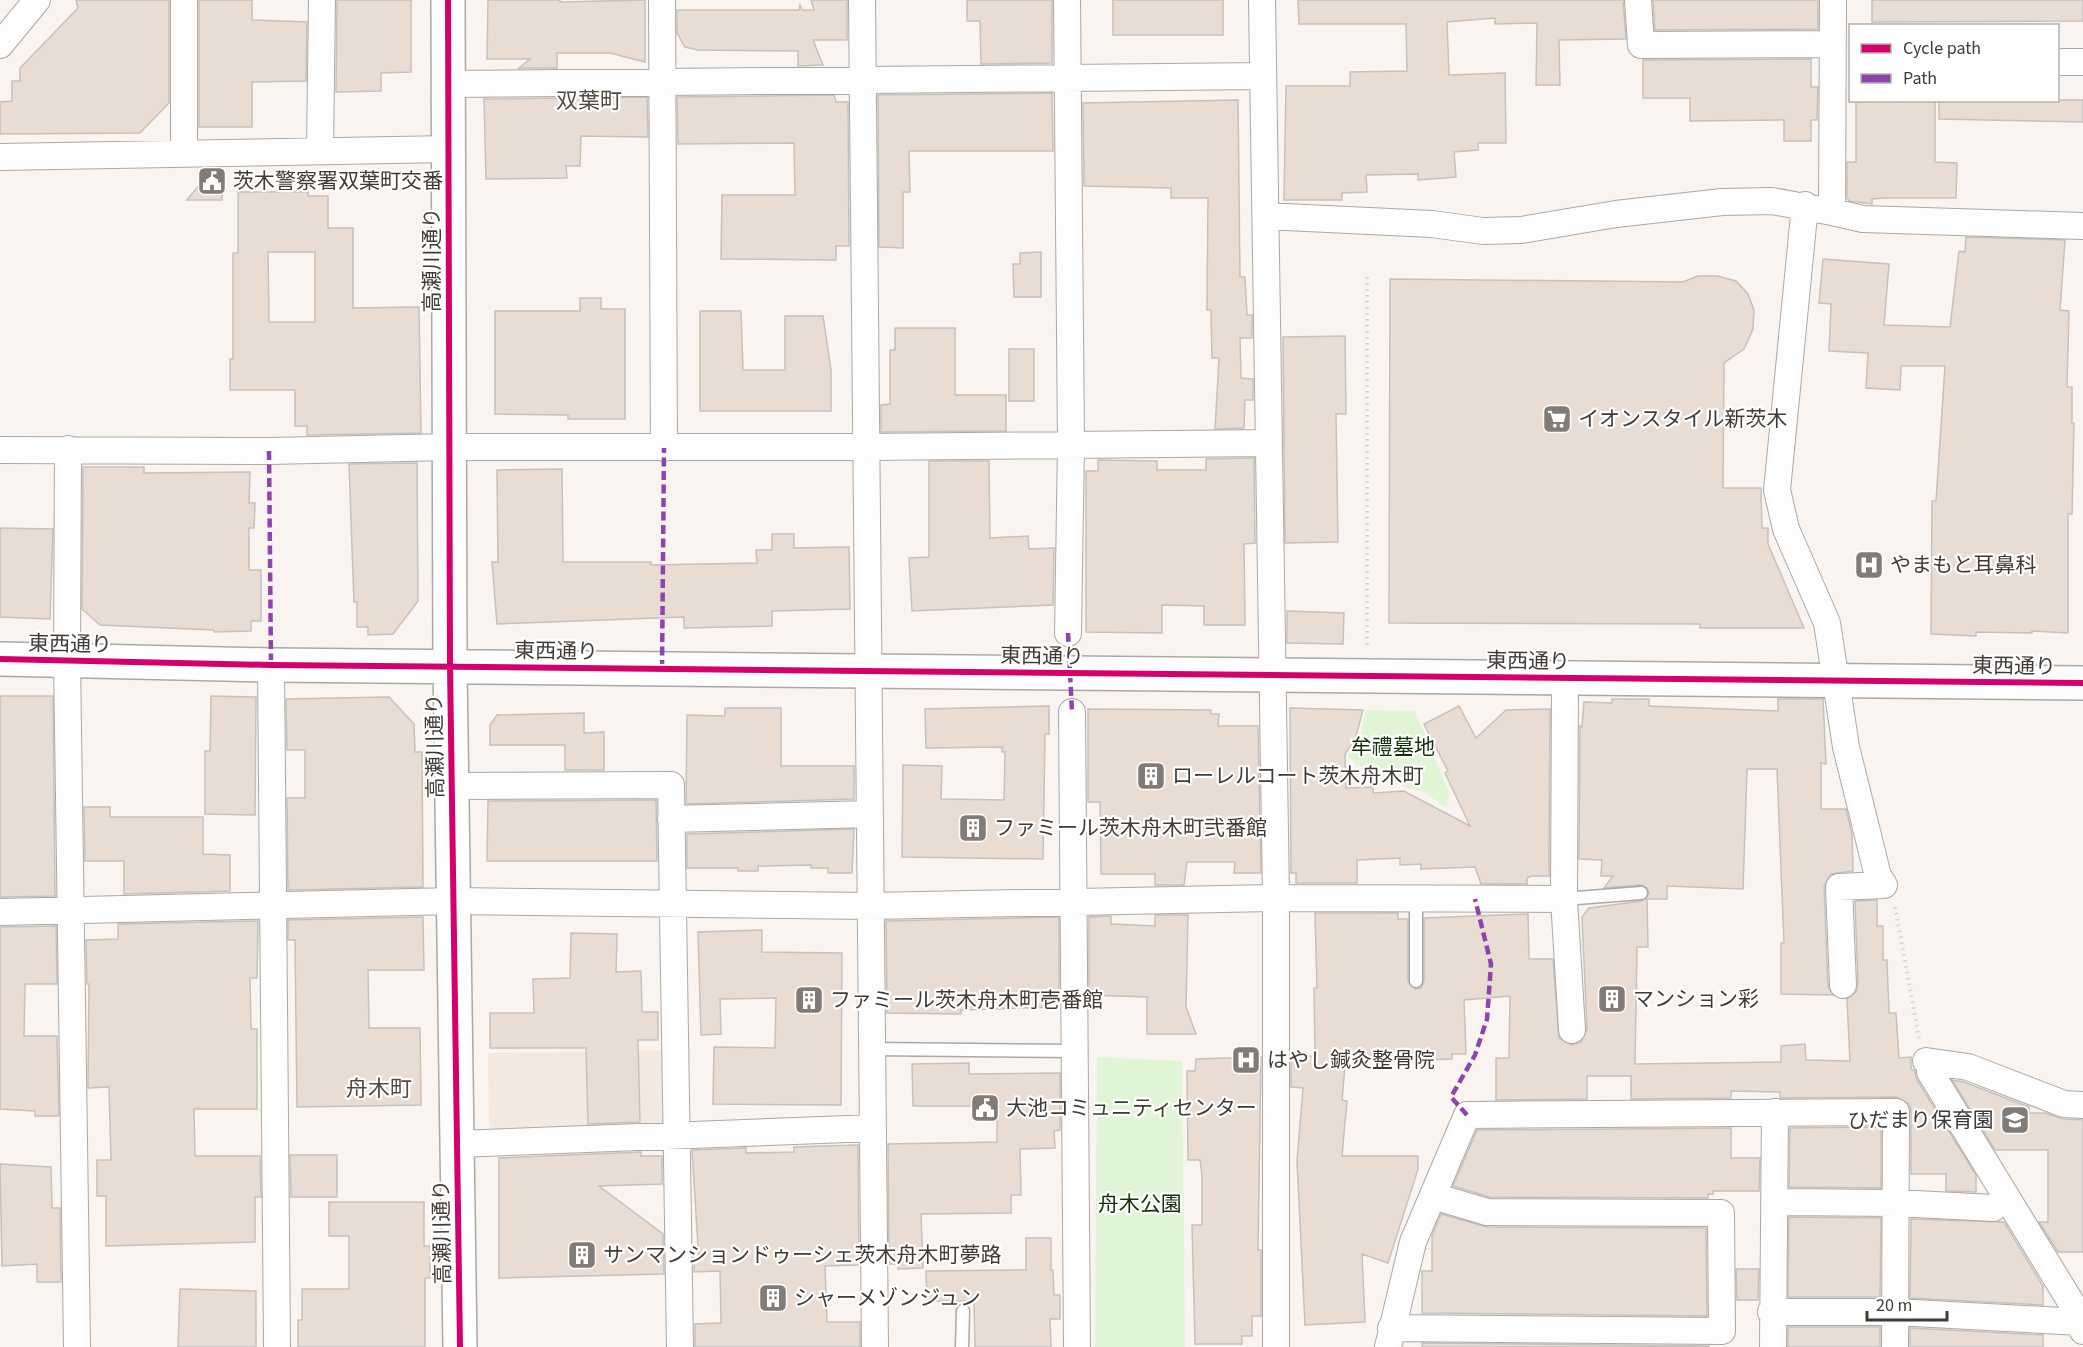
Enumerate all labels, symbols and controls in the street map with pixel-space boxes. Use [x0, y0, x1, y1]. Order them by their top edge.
legend [1849, 24, 2059, 102]
text: Cycle path [1903, 36, 1981, 61]
text: Path [1903, 66, 1937, 91]
district label: 双葉町 [556, 85, 622, 117]
public building icon: 茨木警察署双葉町交番 [196, 165, 228, 197]
place label: 茨木警察署双葉町交番 [233, 166, 443, 196]
street label: 高瀬川通り [417, 208, 447, 313]
supermarket icon: イオンスタイル新茨木 [1541, 403, 1573, 435]
place label: イオンスタイル新茨木 [1578, 404, 1788, 434]
hospital icon: やまもと耳鼻科 [1853, 549, 1885, 581]
place label: やまもと耳鼻科 [1890, 550, 2037, 580]
street label: 東西通り [28, 628, 112, 660]
street label: 東西通り [514, 635, 598, 667]
street label: 東西通り [1000, 640, 1084, 672]
street label: 東西通り [1486, 645, 1570, 677]
street label: 東西通り [1972, 650, 2056, 682]
street label: 高瀬川通り [419, 693, 451, 799]
park label: 牟禮墓地 [1351, 732, 1435, 762]
building icon: ローレルコート茨木舟木町 [1135, 760, 1167, 792]
place label: ローレルコート茨木舟木町 [1172, 761, 1424, 791]
building icon: ファミール茨木舟木町弐番館 [957, 812, 989, 844]
place label: ファミール茨木舟木町弐番館 [994, 813, 1267, 843]
building icon: マンション彩 [1596, 983, 1628, 1015]
building icon: ファミール茨木舟木町壱番館 [793, 984, 825, 1016]
place label: マンション彩 [1633, 984, 1759, 1014]
place label: ファミール茨木舟木町壱番館 [830, 985, 1103, 1015]
hospital icon: はやし鍼灸整骨院 [1230, 1044, 1262, 1076]
place label: はやし鍼灸整骨院 [1267, 1045, 1435, 1075]
district label: 舟木町 [346, 1073, 412, 1105]
public building icon: 大池コミュニティセンター [969, 1092, 1001, 1124]
place label: 大池コミュニティセンター [1006, 1093, 1257, 1123]
school or university icon: ひだまり保育園 [1999, 1104, 2031, 1136]
place label: ひだまり保育園 [1847, 1105, 1994, 1135]
street label: 高瀬川通り [426, 1179, 458, 1285]
park label: 舟木公園 [1098, 1189, 1182, 1219]
building icon: サンマンションドゥーシェ茨木舟木町夢路 [566, 1239, 598, 1271]
place label: サンマンションドゥーシェ茨木舟木町夢路 [603, 1240, 1002, 1270]
building icon: シャーメゾンジュン [757, 1282, 789, 1314]
place label: シャーメゾンジュン [794, 1283, 981, 1313]
scale bar [1867, 1284, 1946, 1322]
text: 20 m [1876, 1293, 1912, 1318]

